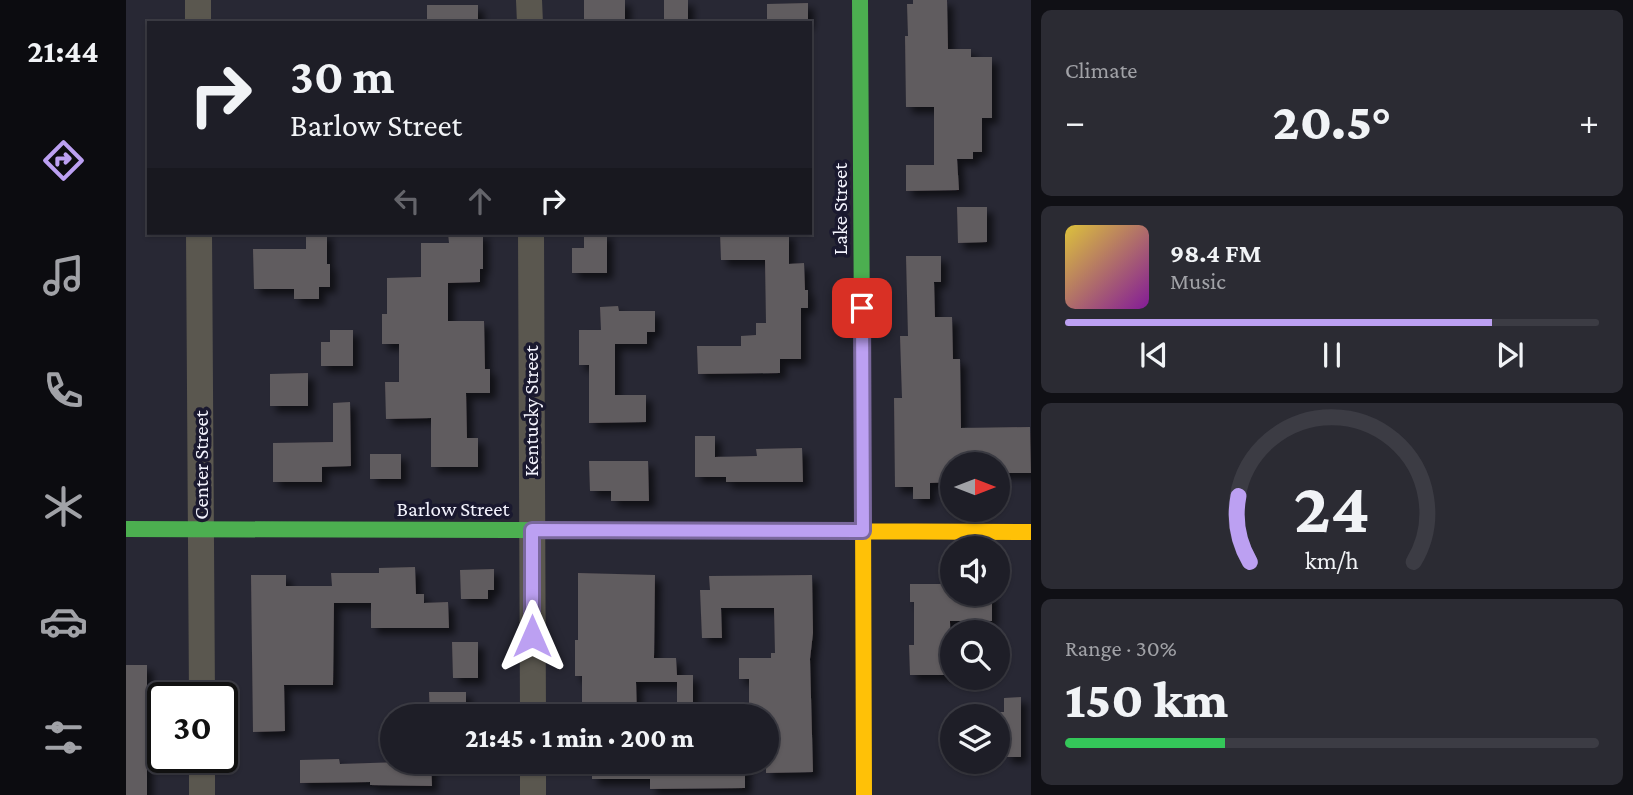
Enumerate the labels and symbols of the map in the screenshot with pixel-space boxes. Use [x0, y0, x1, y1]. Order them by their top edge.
street label: Lake Street [828, 162, 852, 255]
pin [832, 278, 892, 338]
street label: Kentucky Street [519, 344, 543, 477]
street label: Center Street [189, 409, 213, 520]
north arrow [940, 452, 1010, 522]
street label: Barlow Street [397, 497, 511, 521]
position arrow [495, 599, 569, 673]
speed limit sign: 30 [147, 682, 238, 773]

